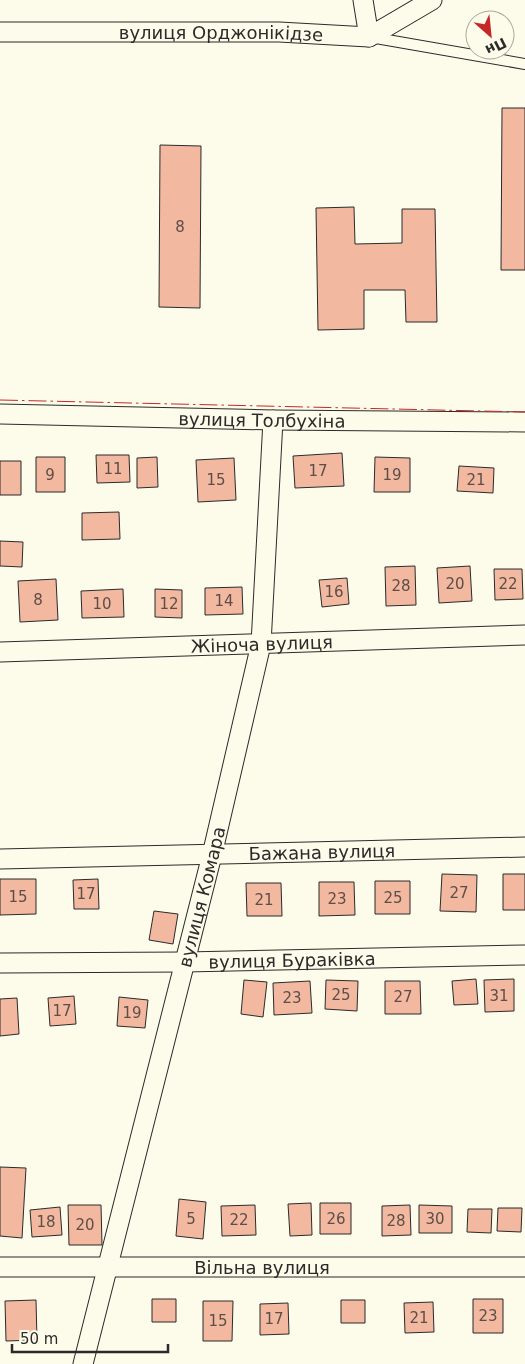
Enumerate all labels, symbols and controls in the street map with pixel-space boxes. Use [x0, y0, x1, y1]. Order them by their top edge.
north arrow [465, 10, 515, 60]
street label: вулиця Орджонікідзе [119, 21, 324, 45]
text: Пн [483, 35, 509, 59]
house number: 8 [175, 218, 185, 236]
street label: вулиця Толбухіна [178, 407, 346, 431]
house number: 11 [103, 460, 123, 478]
house number: 17 [308, 462, 328, 480]
house number: 9 [45, 466, 55, 484]
house number: 19 [382, 466, 402, 484]
house number: 15 [206, 471, 226, 489]
house number: 21 [466, 471, 486, 489]
house number: 20 [445, 575, 465, 593]
house number: 22 [498, 575, 518, 593]
house number: 28 [391, 577, 411, 595]
house number: 16 [324, 583, 344, 601]
house number: 8 [33, 591, 43, 609]
house number: 14 [214, 592, 234, 610]
house number: 10 [92, 595, 112, 613]
house number: 12 [159, 595, 179, 613]
street label: Жіноча вулиця [190, 631, 333, 656]
street label: вулиця Комара [174, 824, 229, 969]
street label: Бажана вулиця [248, 839, 396, 864]
house number: 27 [449, 884, 469, 902]
house number: 17 [76, 885, 96, 903]
house number: 15 [8, 888, 28, 906]
house number: 25 [383, 889, 403, 907]
house number: 23 [327, 890, 347, 908]
house number: 21 [254, 891, 274, 909]
street label: вулиця Бураківка [208, 948, 376, 972]
house number: 25 [331, 986, 351, 1004]
house number: 31 [489, 987, 509, 1005]
house number: 27 [393, 988, 413, 1006]
house number: 23 [282, 989, 302, 1007]
house number: 17 [52, 1002, 72, 1020]
house number: 19 [122, 1004, 142, 1022]
house number: 5 [186, 1210, 196, 1228]
house number: 26 [326, 1210, 346, 1228]
house number: 30 [425, 1210, 445, 1228]
house number: 22 [229, 1211, 249, 1229]
house number: 28 [386, 1212, 406, 1230]
house number: 18 [36, 1213, 56, 1231]
house number: 20 [75, 1216, 95, 1234]
street label: Вільна вулиця [194, 1257, 330, 1278]
house number: 23 [478, 1307, 498, 1325]
house number: 21 [409, 1309, 429, 1327]
house number: 17 [264, 1310, 284, 1328]
house number: 15 [208, 1312, 228, 1330]
scale bar [12, 1322, 169, 1354]
text: 50 m [20, 1330, 58, 1348]

